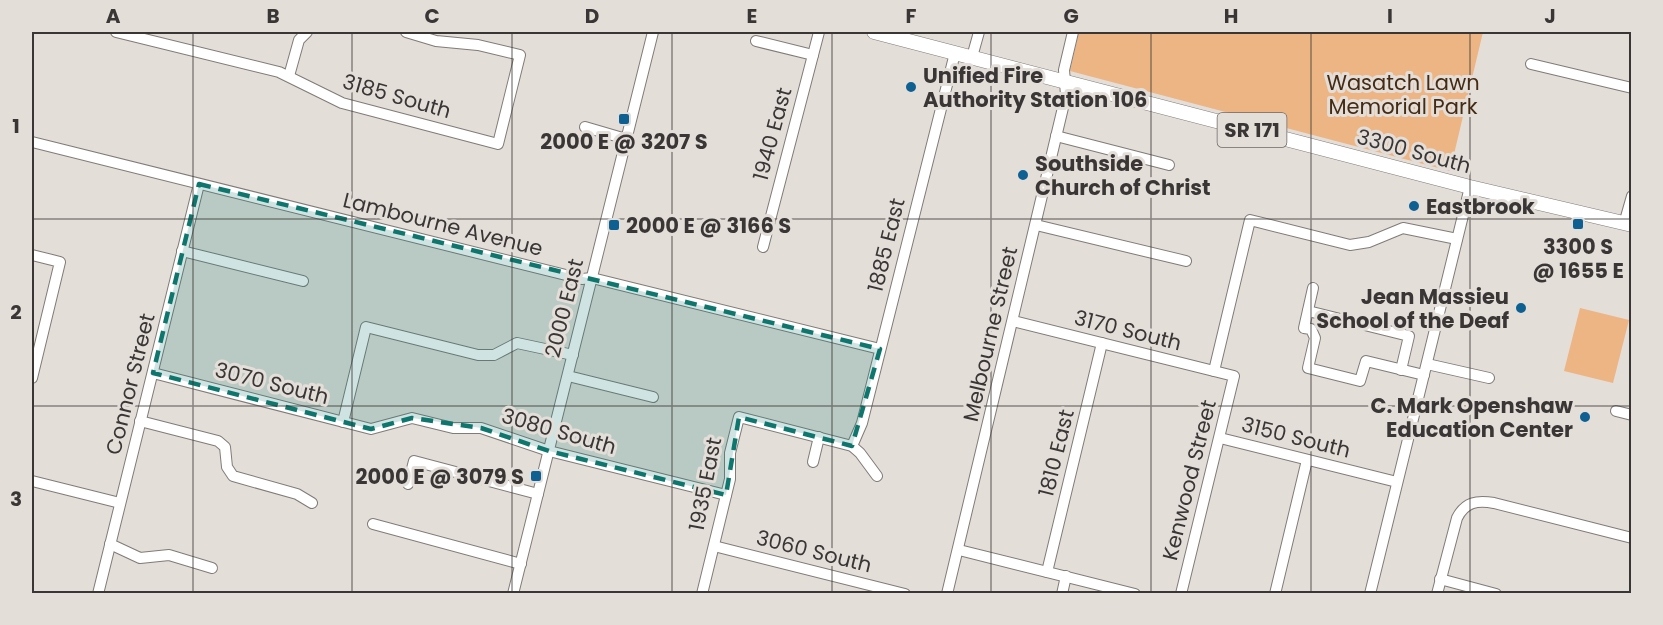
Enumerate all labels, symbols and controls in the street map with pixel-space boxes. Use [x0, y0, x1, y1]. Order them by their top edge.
text: A [106, 2, 121, 30]
text: B [266, 2, 280, 30]
text: C [424, 2, 440, 30]
text: D [585, 2, 599, 30]
text: E [747, 2, 757, 30]
text: F [906, 2, 917, 30]
text: G [1063, 2, 1079, 30]
text: H [1224, 2, 1238, 30]
text: I [1387, 2, 1393, 30]
text: J [1544, 2, 1556, 30]
place label: Unified Fire Authority Station 106 [923, 61, 1148, 114]
street label: 3185 South [339, 67, 455, 125]
park label: Wasatch Lawn Memorial Park [1326, 68, 1480, 121]
marker: Unified Fire Authority Station 106 [904, 80, 918, 94]
street label: 1940 East [746, 84, 798, 184]
text: 1 [12, 112, 20, 140]
marker: 2000 E @ 3207 S [617, 112, 631, 126]
road number: SR 171 [1218, 113, 1286, 147]
street label: 3300 South [1354, 122, 1474, 180]
place label: 2000 E @ 3207 S [540, 127, 708, 156]
place label: Southside Church of Christ [1035, 149, 1211, 202]
marker: Southside Church of Christ [1016, 168, 1030, 182]
street label: Lambourne Avenue [340, 185, 546, 263]
place label: Eastbrook [1426, 192, 1535, 221]
street label: 1885 East [860, 195, 912, 295]
marker: Eastbrook [1407, 199, 1421, 213]
place label: 2000 E @ 3166 S [626, 211, 791, 240]
marker: 3300 S @ 1655 E [1571, 217, 1585, 231]
marker: 2000 E @ 3166 S [607, 218, 621, 232]
place label: 3300 S @ 1655 E [1532, 232, 1624, 285]
street label: Melbourne Street [956, 244, 1024, 424]
street label: 2000 East [538, 256, 590, 360]
place label: Jean Massieu School of the Deaf [1316, 282, 1509, 335]
text: 2 [10, 298, 22, 326]
marker: Jean Massieu School of the Deaf [1514, 301, 1528, 315]
street label: 3170 South [1071, 303, 1185, 357]
street label: Connor Street [98, 310, 162, 458]
street label: 3070 South [212, 355, 332, 411]
place label: C. Mark Openshaw Education Center [1370, 391, 1574, 444]
street label: Kenwood Street [1155, 397, 1223, 563]
street label: 3080 South [498, 401, 620, 461]
street label: 1810 East [1031, 406, 1081, 500]
street label: 3150 South [1238, 409, 1354, 465]
marker: C. Mark Openshaw Education Center [1578, 410, 1592, 424]
street label: 1935 East [682, 435, 728, 533]
place label: 2000 E @ 3079 S [356, 462, 524, 491]
marker: 2000 E @ 3079 S [529, 469, 543, 483]
text: 3 [10, 485, 22, 513]
street label: 3060 South [753, 523, 875, 579]

